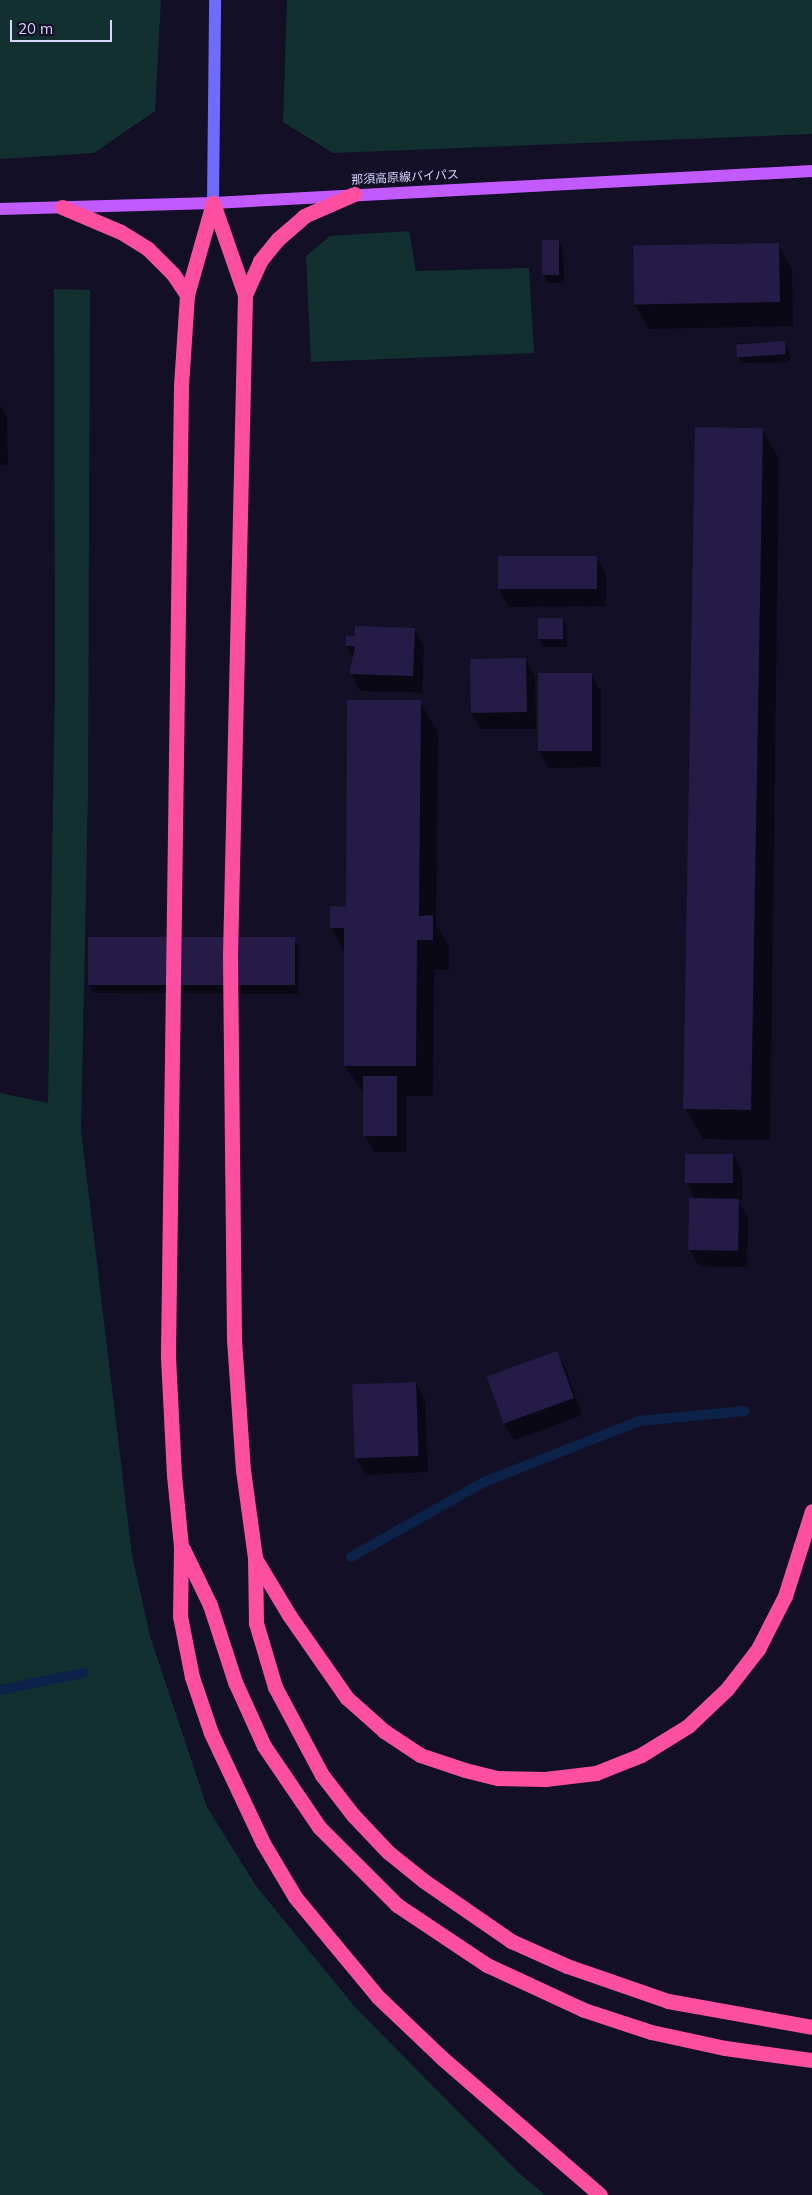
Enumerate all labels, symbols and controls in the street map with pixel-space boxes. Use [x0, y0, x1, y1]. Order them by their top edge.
scale bar [12, 10, 115, 42]
text: 20 m [18, 19, 53, 38]
street label: 那須高原線バイパス [351, 167, 459, 187]

